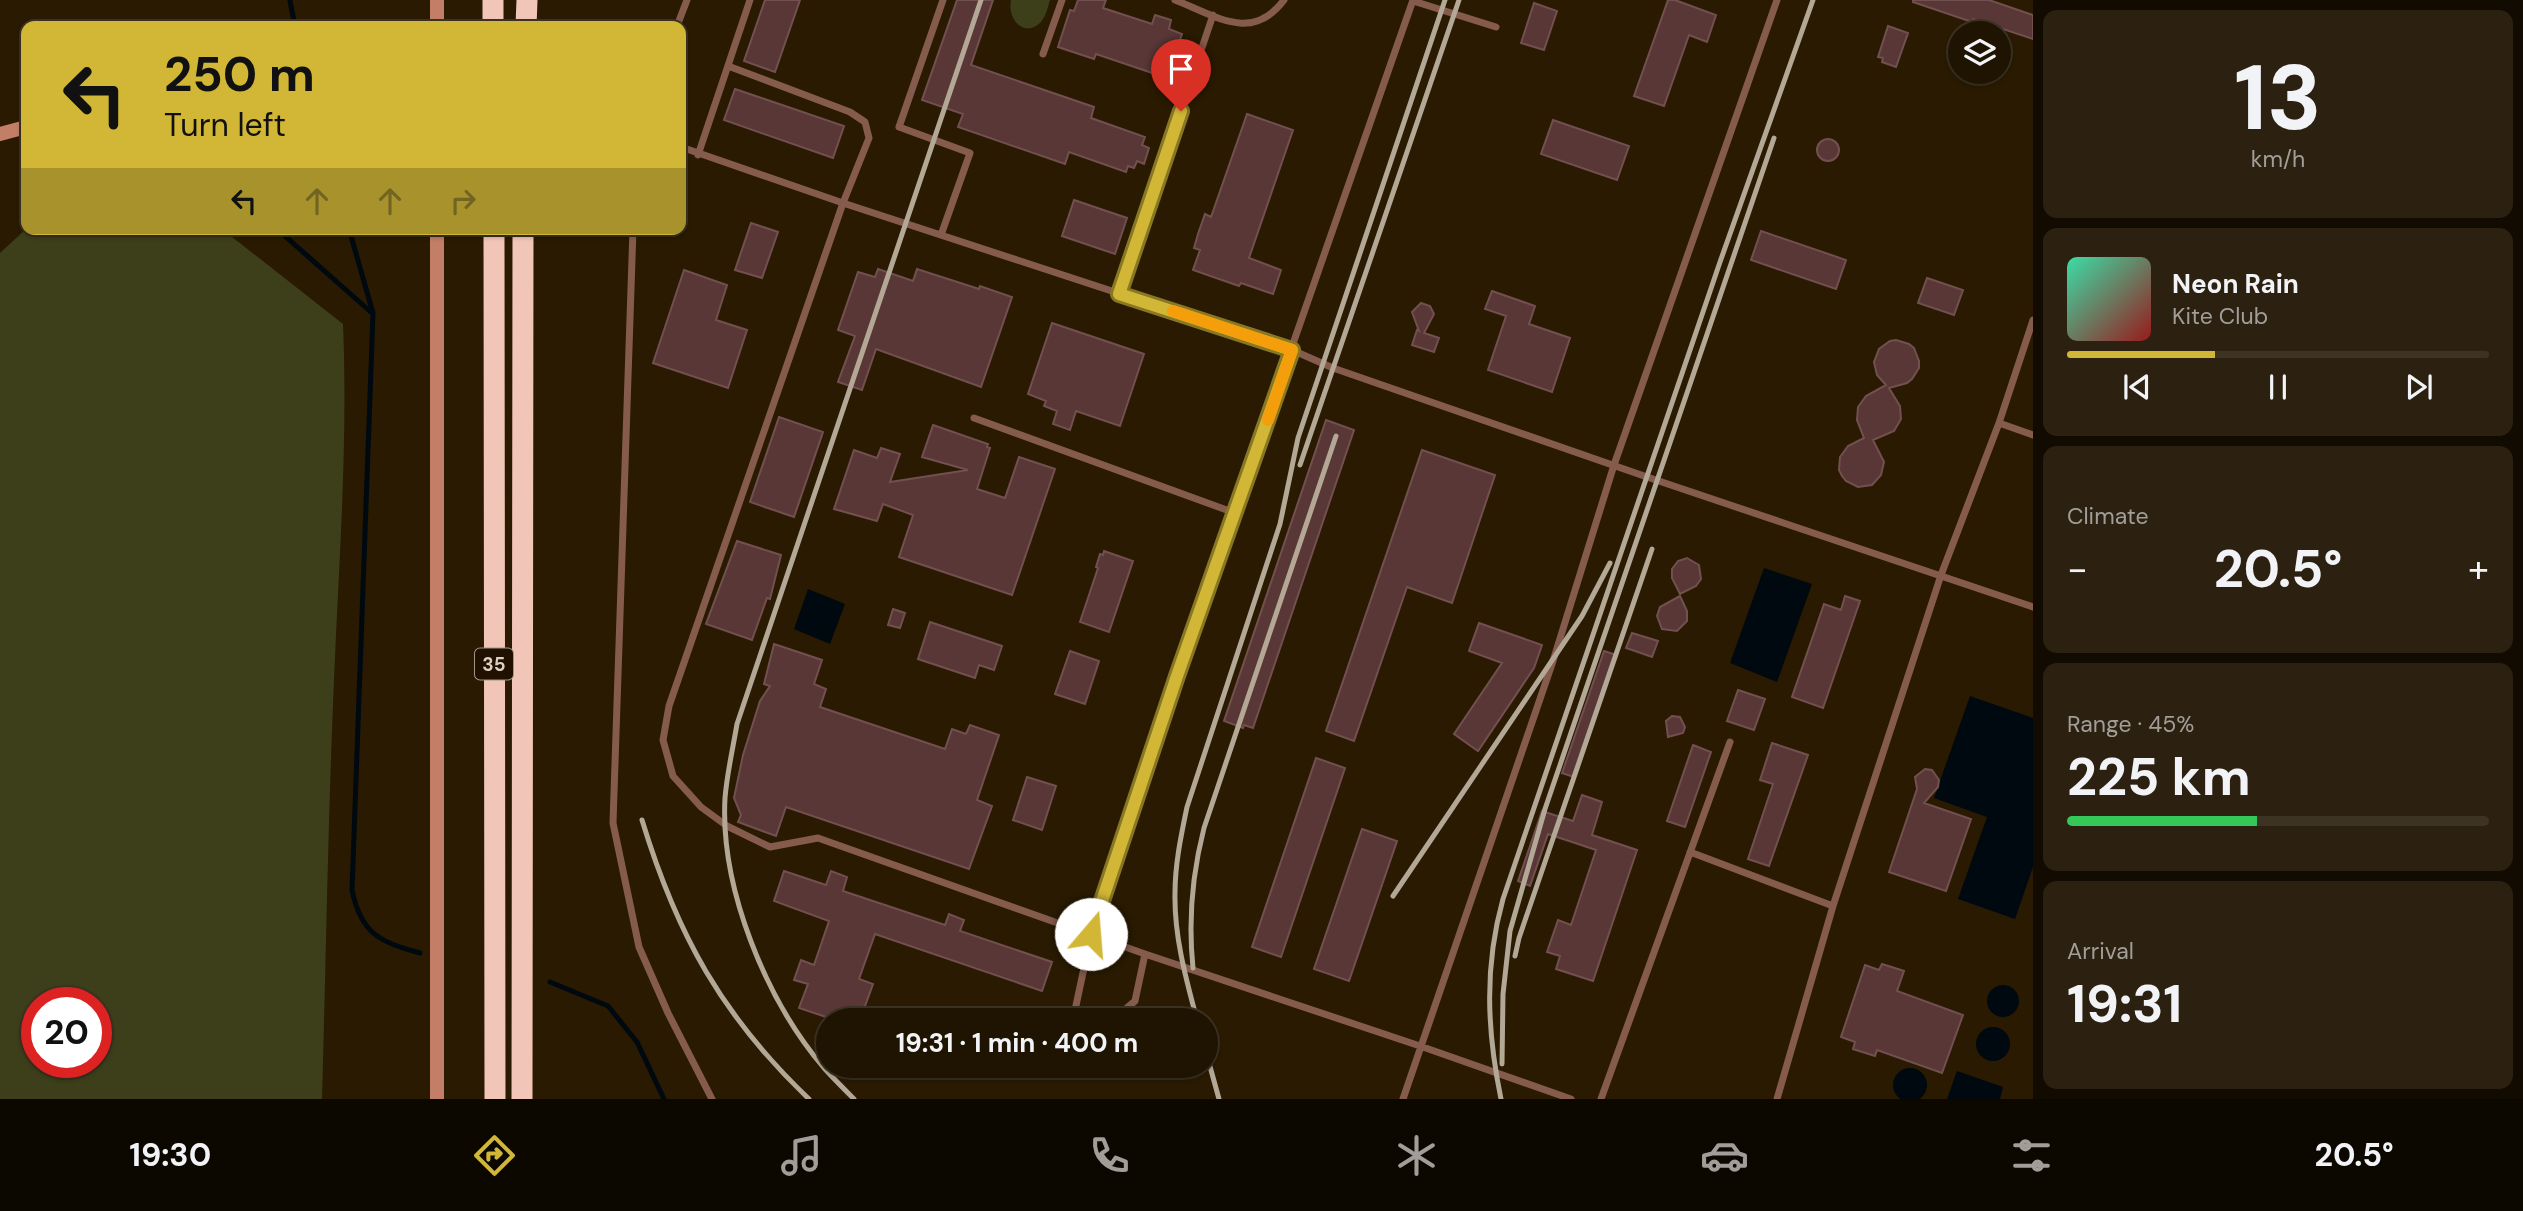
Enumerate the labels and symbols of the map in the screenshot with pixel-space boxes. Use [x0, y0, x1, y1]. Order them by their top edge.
pin [1151, 39, 1211, 111]
road number: 35 [475, 649, 513, 680]
position arrow [1054, 897, 1128, 971]
speed limit sign: 20 [21, 987, 112, 1078]

